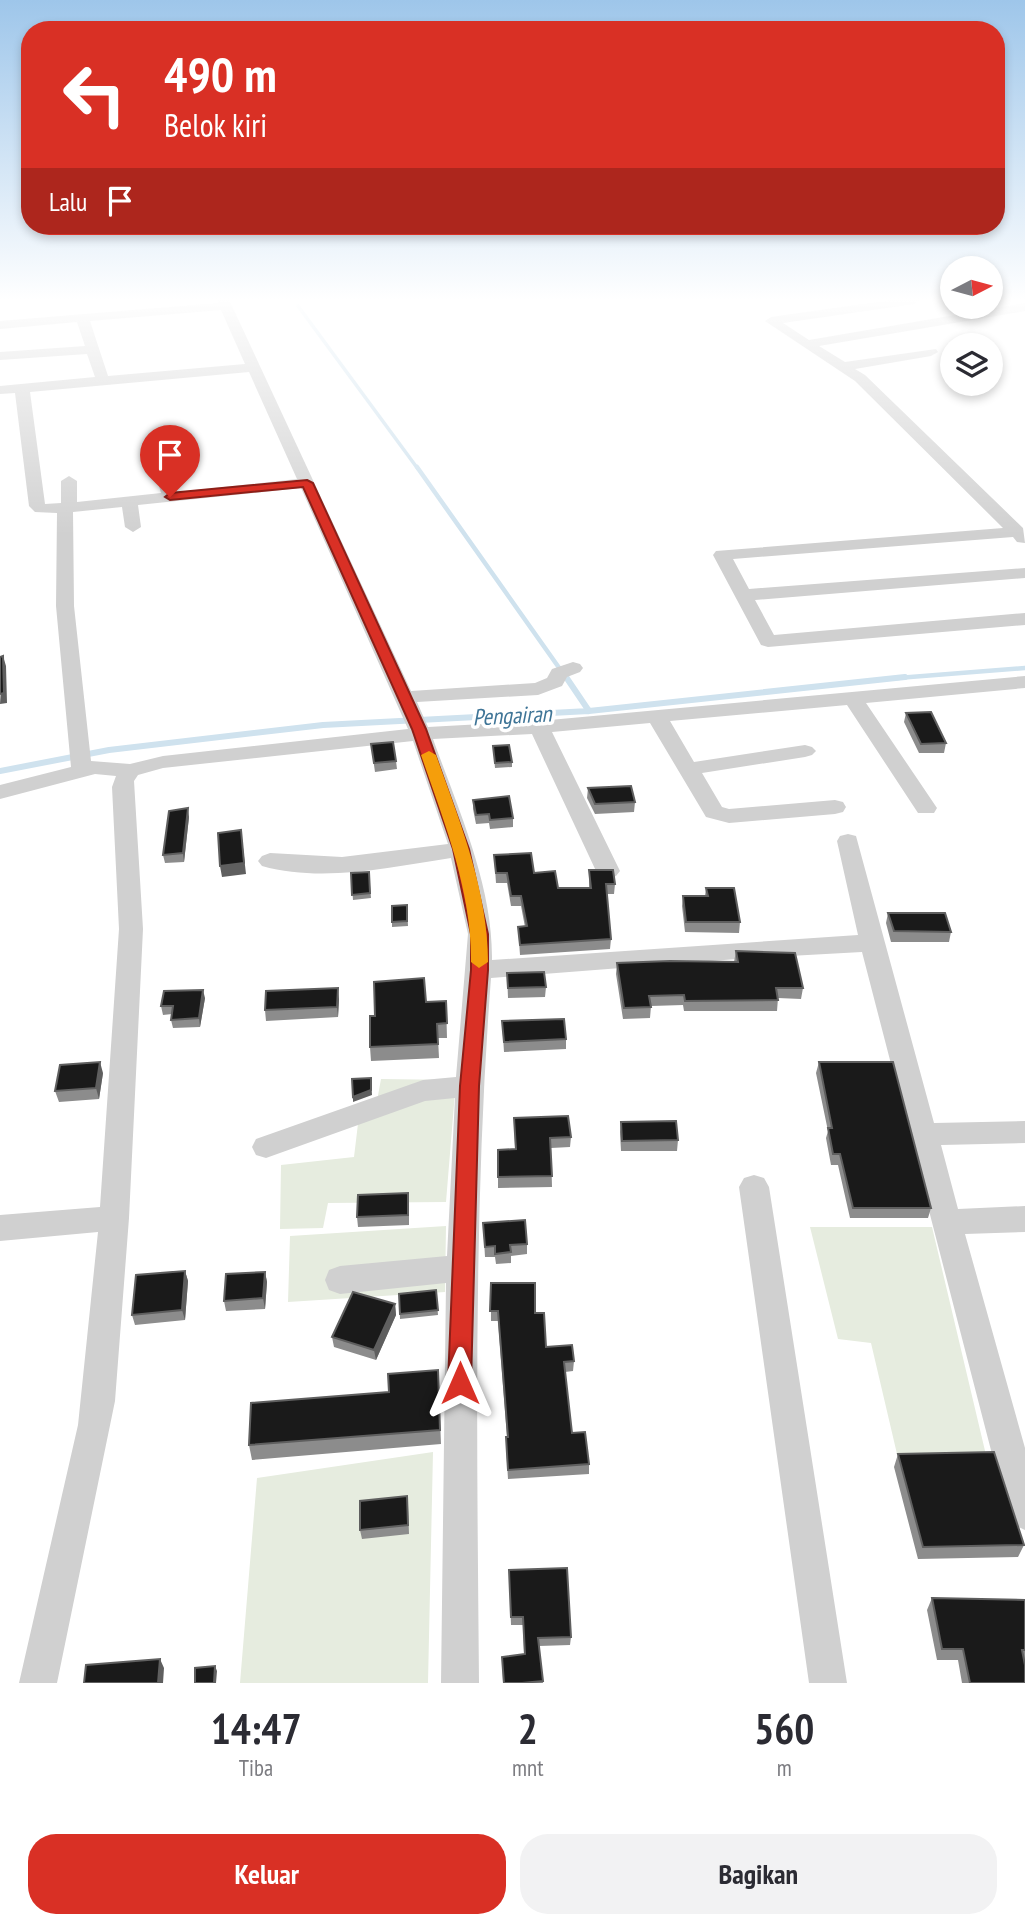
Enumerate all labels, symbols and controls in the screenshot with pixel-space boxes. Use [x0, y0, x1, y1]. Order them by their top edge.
text: 490 m [164, 42, 277, 106]
icon: left [49, 49, 140, 140]
text: Belok kiri [164, 104, 267, 146]
icon: arrive [101, 182, 139, 220]
text: Lalu [49, 185, 87, 218]
north arrow [940, 256, 1003, 318]
map controls [940, 256, 1003, 396]
button: layers [940, 333, 1003, 396]
pin [140, 425, 200, 497]
icon: arrive [151, 436, 189, 474]
water label: Pengairan [472, 698, 554, 732]
position arrow [423, 1346, 497, 1420]
text: 14:47 [211, 1701, 301, 1756]
text: 2 [518, 1701, 538, 1756]
text: 560 [754, 1701, 814, 1756]
text: Tiba [239, 1753, 273, 1782]
text: mnt [512, 1753, 544, 1782]
text: m [777, 1753, 792, 1782]
button: Keluar [28, 1834, 506, 1914]
button: Bagikan [520, 1834, 997, 1914]

